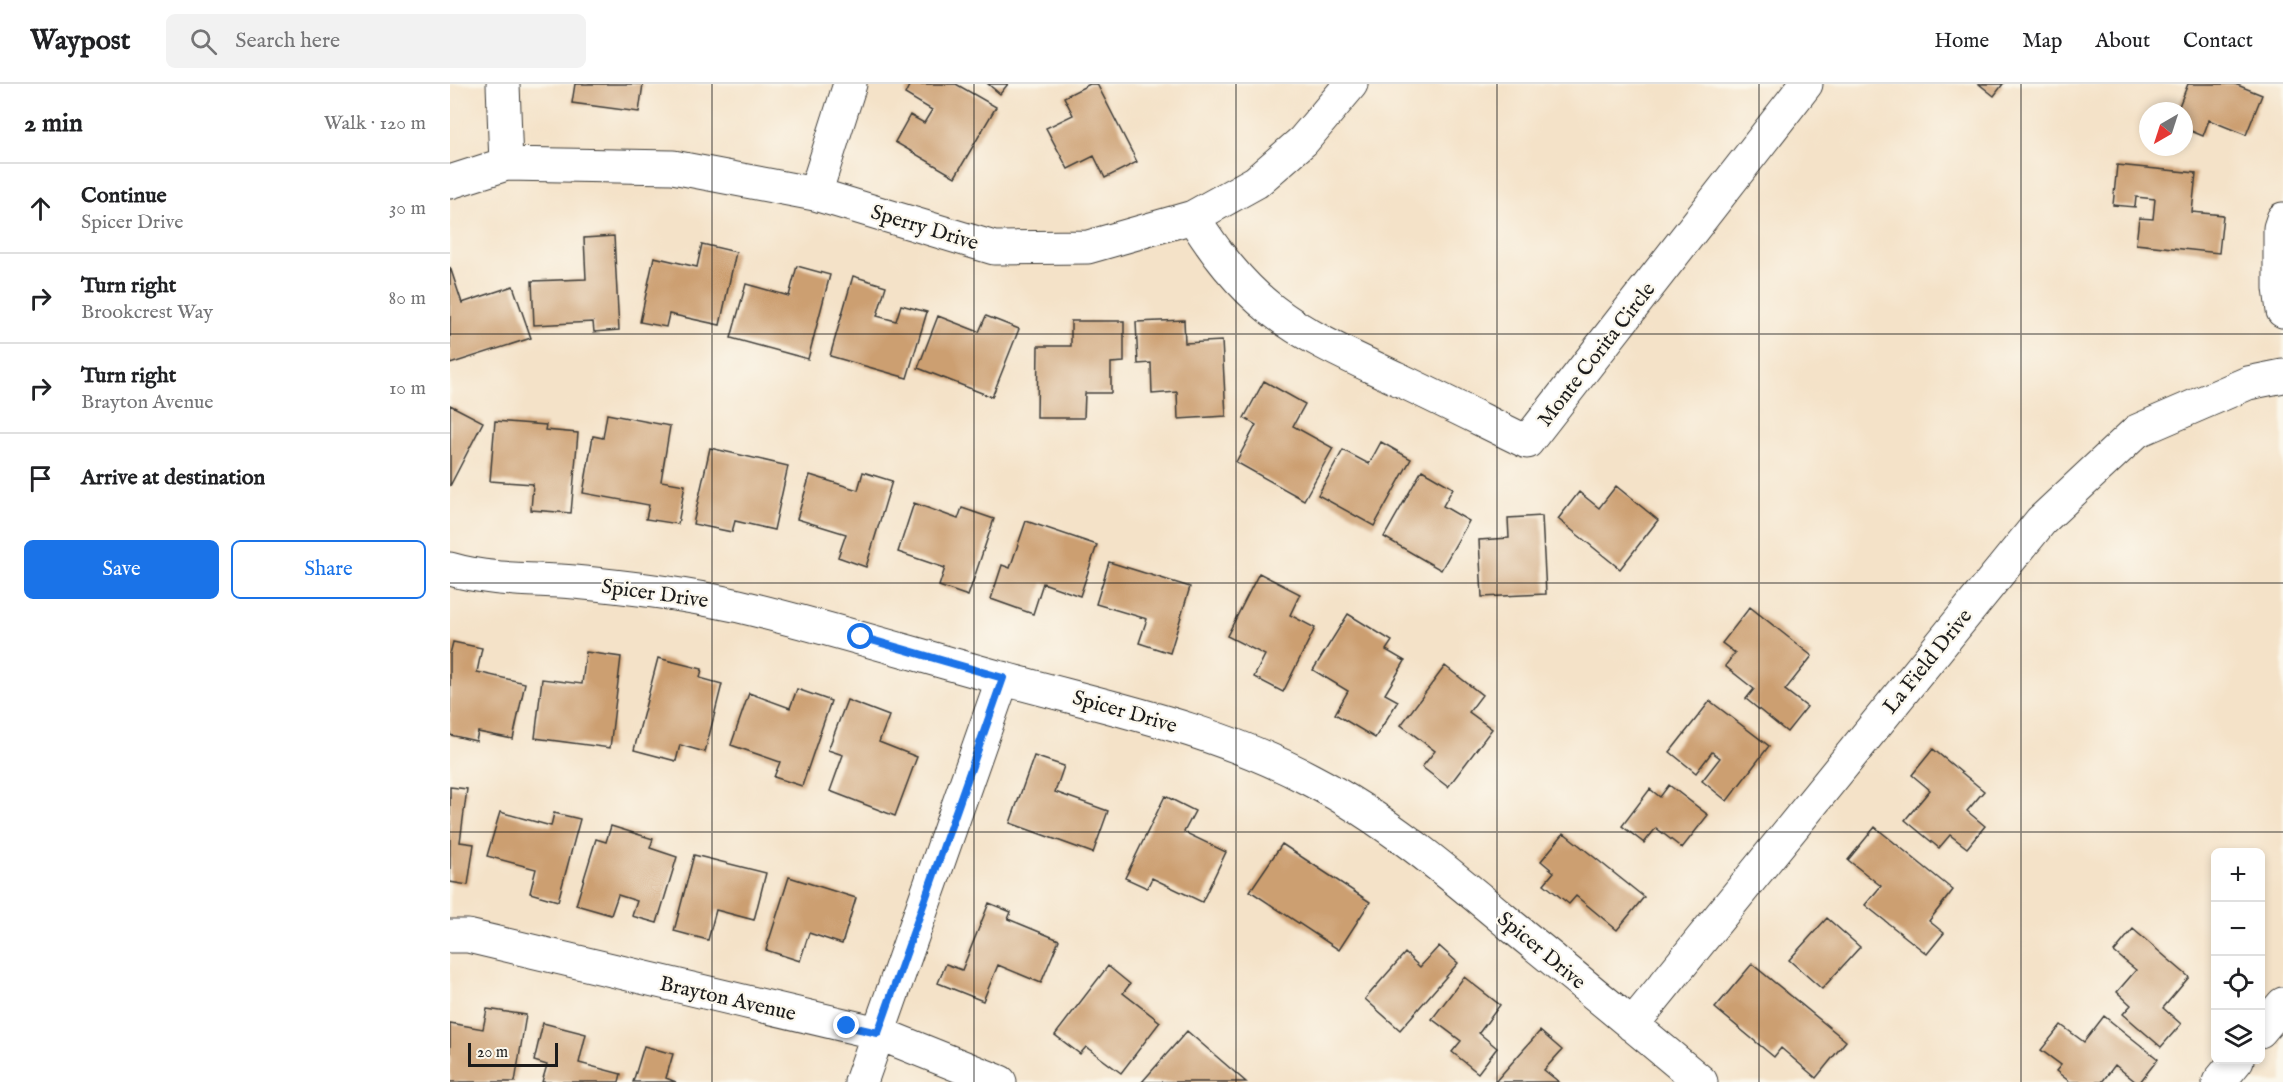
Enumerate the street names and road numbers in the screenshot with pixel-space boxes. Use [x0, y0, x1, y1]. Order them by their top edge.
street label: Sperry Drive [868, 199, 982, 258]
street label: Monte Corita Circle [1532, 277, 1662, 433]
street label: Spicer Drive [600, 574, 710, 615]
street label: La Field Drive [1878, 604, 1979, 720]
street label: Spicer Drive [1069, 685, 1180, 740]
street label: Spicer Drive [1491, 906, 1591, 996]
street label: Brayton Avenue [657, 971, 799, 1028]

